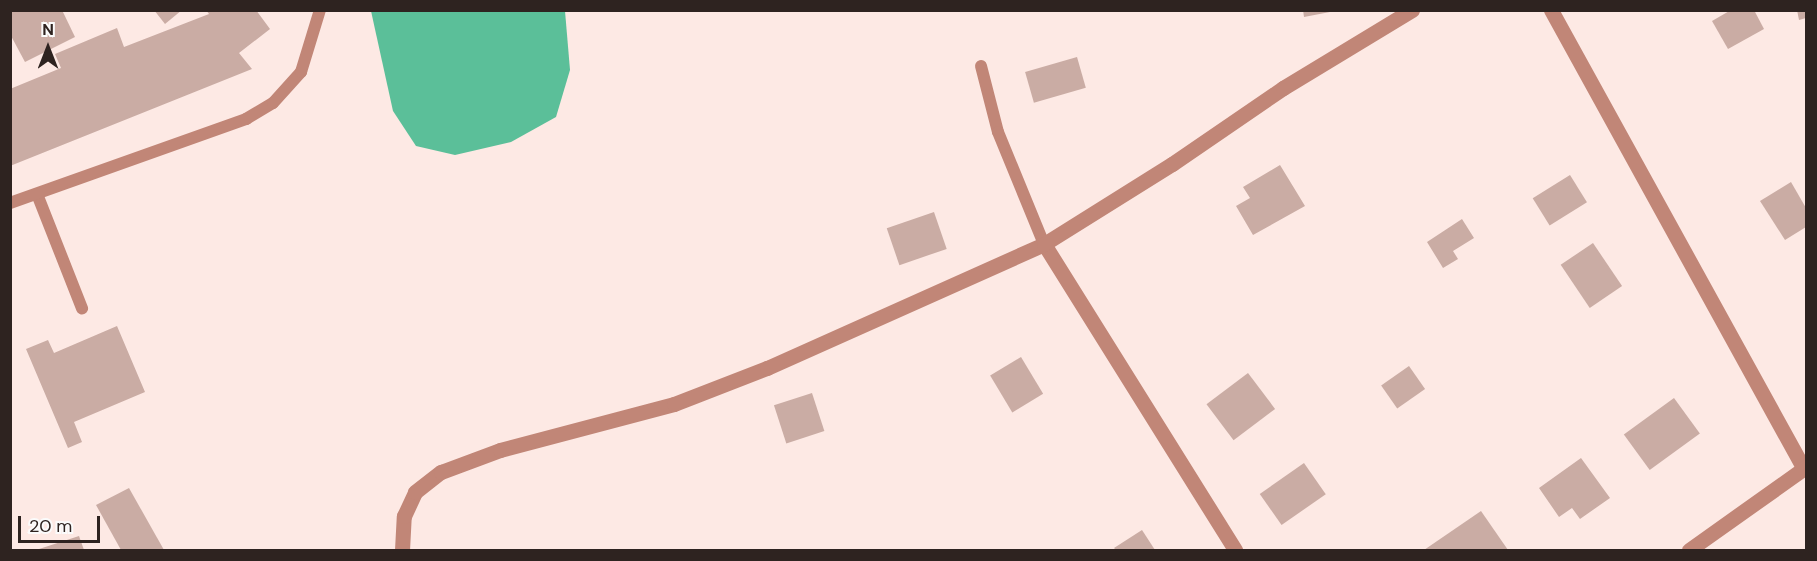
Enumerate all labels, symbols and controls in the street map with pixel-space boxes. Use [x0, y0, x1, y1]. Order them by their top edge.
north arrow [18, 18, 78, 78]
text: N [42, 19, 54, 40]
scale bar [21, 504, 104, 542]
text: 20 m [29, 514, 72, 538]

